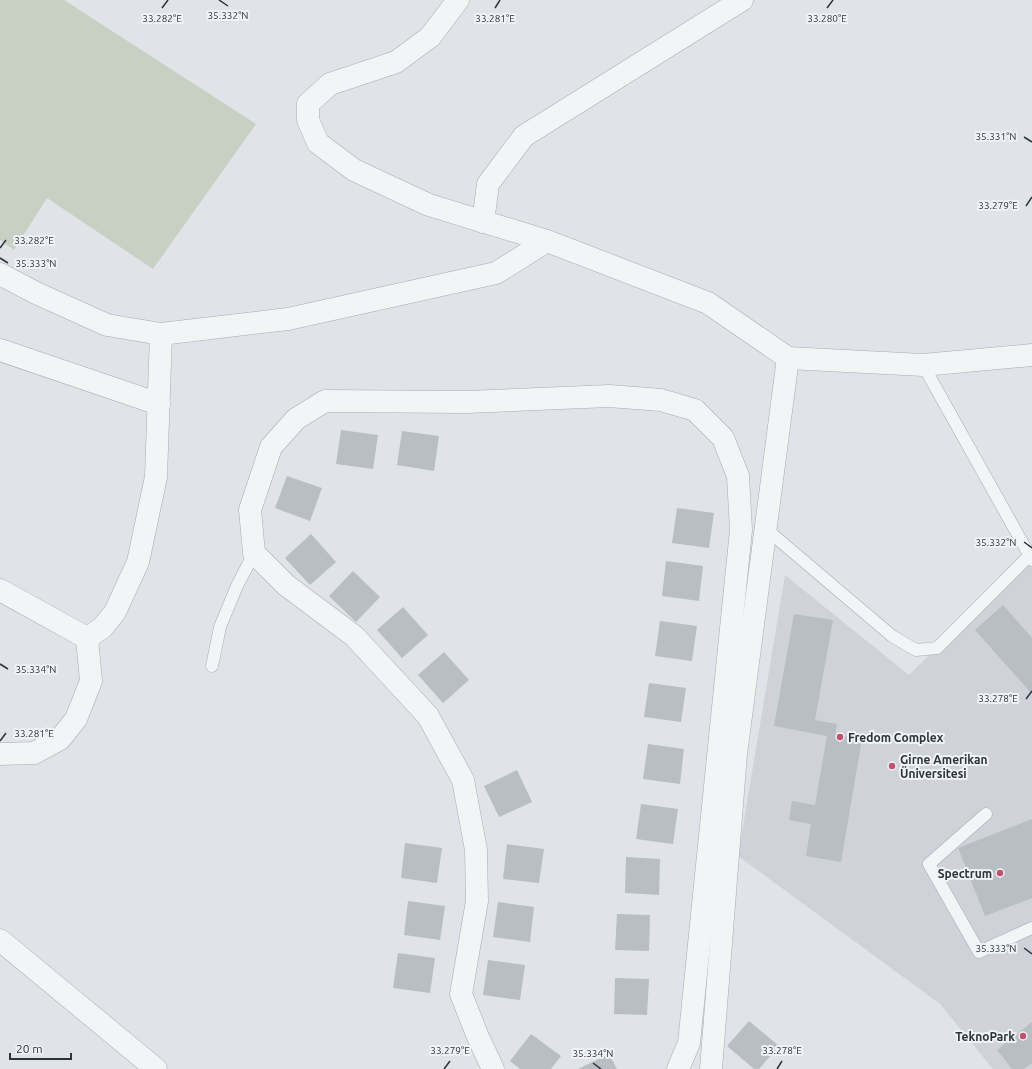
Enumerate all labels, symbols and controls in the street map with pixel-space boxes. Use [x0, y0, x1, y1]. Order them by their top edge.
text: 35.332°N [207, 10, 249, 21]
text: 33.282°E [142, 13, 182, 24]
text: 33.281°E [475, 13, 515, 24]
text: 33.280°E [807, 13, 847, 24]
text: 35.331°N [975, 131, 1017, 142]
text: 33.279°E [978, 200, 1018, 211]
text: 33.282°E [14, 235, 54, 246]
text: 35.333°N [15, 258, 57, 269]
text: 35.332°N [975, 537, 1017, 548]
text: 35.334°N [15, 664, 57, 675]
text: 33.278°E [978, 693, 1018, 704]
text: 33.281°E [14, 728, 54, 739]
place label: Fredom Complex [848, 731, 944, 744]
marker: Fredom Complex [835, 732, 845, 742]
place label: Girne Amerikan Üniversitesi [900, 753, 987, 780]
marker: Girne Amerikan Üniversitesi [887, 761, 897, 771]
place label: Spectrum [938, 867, 992, 880]
marker: Spectrum [995, 868, 1005, 878]
text: 35.333°N [975, 943, 1017, 954]
place label: TeknoPark [955, 1030, 1015, 1043]
marker: TeknoPark [1018, 1031, 1028, 1041]
scale bar [10, 1035, 71, 1061]
text: 20 m [16, 1042, 43, 1055]
text: 33.279°E [430, 1045, 470, 1056]
text: 33.278°E [762, 1045, 802, 1056]
text: 35.334°N [572, 1048, 614, 1059]

